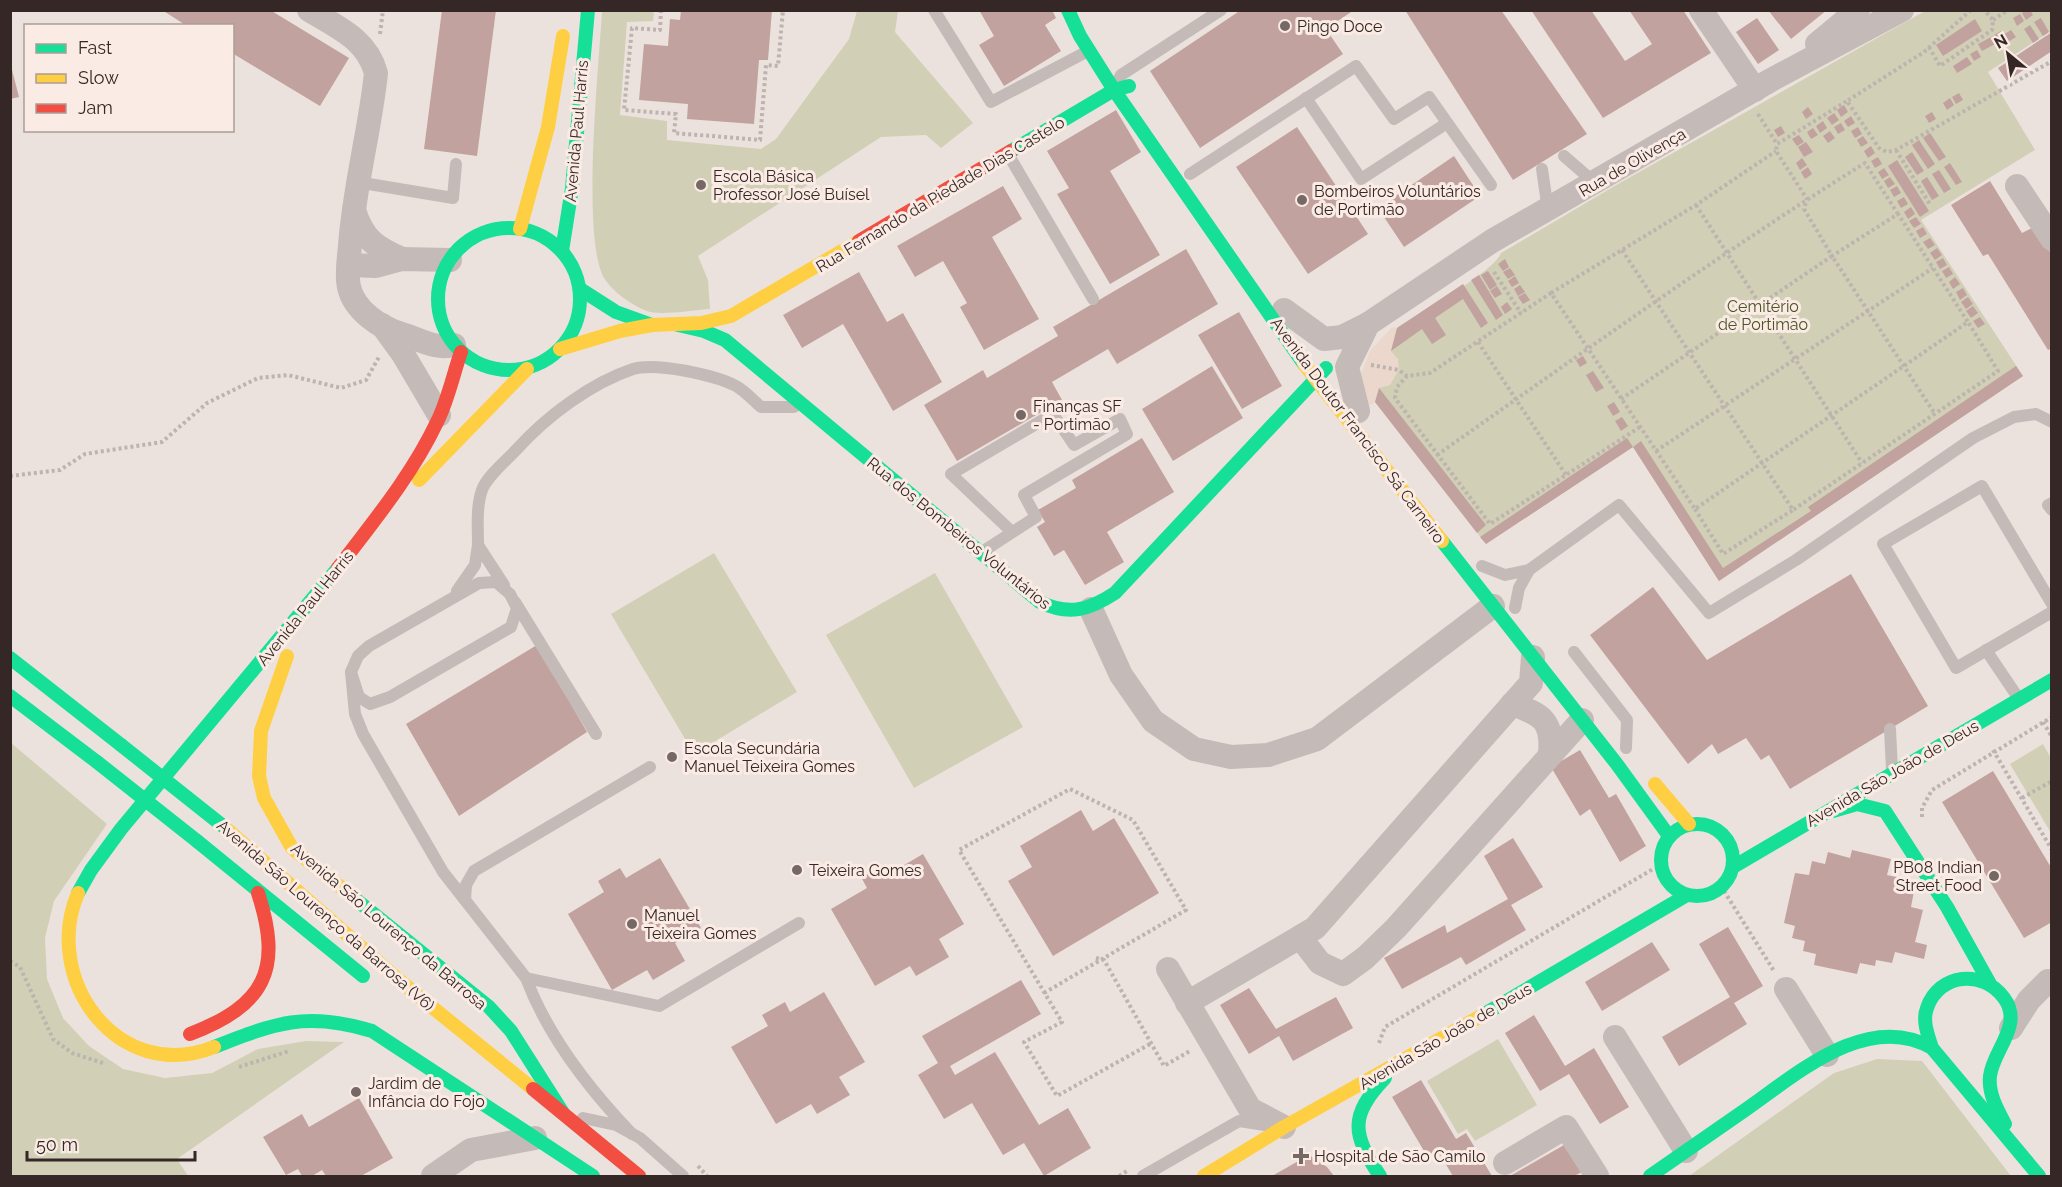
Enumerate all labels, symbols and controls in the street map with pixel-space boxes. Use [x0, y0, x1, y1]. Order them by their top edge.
place label: Pingo Doce [1297, 17, 1382, 36]
marker: Pingo Doce [1278, 19, 1292, 33]
legend [24, 24, 234, 132]
north arrow [1978, 24, 2038, 84]
text: N [1991, 30, 2011, 53]
text: Fast [78, 37, 112, 58]
street label: Avenida Paul Harris [561, 59, 592, 203]
text: Slow [78, 67, 119, 88]
text: Jam [78, 97, 113, 118]
street label: Rua Fernando da Piedade Dias Castelo [813, 113, 1068, 276]
street label: Rua de Olivença [1575, 124, 1689, 201]
place label: Escola Básica Professor José Buísel [713, 167, 870, 204]
marker: Escola Básica Professor José Buísel [694, 178, 708, 192]
place label: Bombeiros Voluntários de Portimão [1314, 182, 1481, 219]
marker: Bombeiros Voluntários de Portimão [1295, 193, 1309, 207]
park label: Cemitério de Portimão [1718, 297, 1808, 334]
street label: Avenida Doutor Francisco Sá Carneiro [1266, 314, 1449, 547]
place label: Finanças SF - Portimão [1033, 397, 1122, 434]
marker: Finanças SF - Portimão [1014, 408, 1028, 422]
street label: Rua dos Bombeiros Voluntários [863, 453, 1054, 613]
street label: Avenida Paul Harris [253, 547, 358, 670]
street label: Avenida São João de Deus [1803, 716, 1982, 831]
place label: Escola Secundária Manuel Teixeira Gomes [684, 739, 855, 776]
marker: Escola Secundária Manuel Teixeira Gomes [665, 750, 679, 764]
street label: Avenida São Lourenço da Barrosa (V6) [213, 815, 439, 1015]
street label: Avenida São Lourenço da Barrosa [287, 839, 491, 1013]
place label: PB08 Indian Street Food [1893, 858, 1982, 895]
place label: Teixeira Gomes [809, 861, 922, 880]
marker: Teixeira Gomes [790, 863, 804, 877]
marker: PB08 Indian Street Food [1987, 869, 2001, 883]
place label: Manuel Teixeira Gomes [644, 906, 757, 943]
marker: Manuel Teixeira Gomes [625, 917, 639, 931]
street label: Avenida São João de Deus [1356, 979, 1535, 1094]
place label: Jardim de Infância do Fojo [368, 1074, 485, 1111]
marker: Jardim de Infância do Fojo [349, 1085, 363, 1099]
scale bar [27, 1124, 195, 1162]
text: 50 m [36, 1134, 78, 1155]
marker: Hospital de São Camilo [1292, 1147, 1310, 1165]
place label: Hospital de São Camilo [1314, 1147, 1486, 1166]

